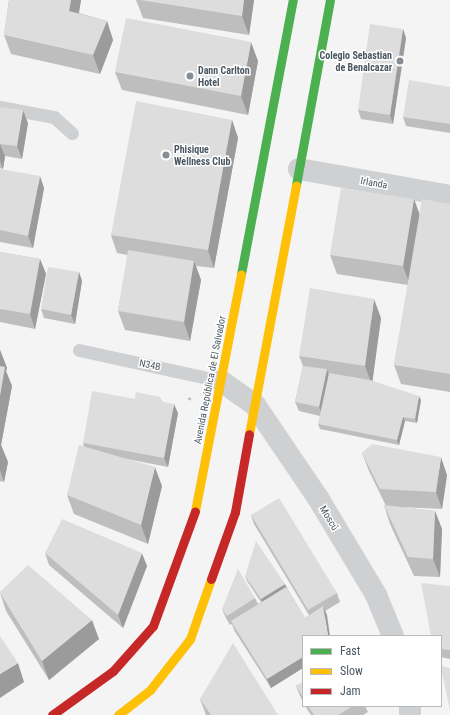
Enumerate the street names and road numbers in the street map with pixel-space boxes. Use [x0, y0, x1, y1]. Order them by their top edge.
street label: Irlanda [360, 175, 388, 191]
street label: Avenida República de El Salvador [192, 315, 228, 445]
street label: N34B [138, 357, 162, 373]
street label: Moscú [317, 504, 341, 532]

